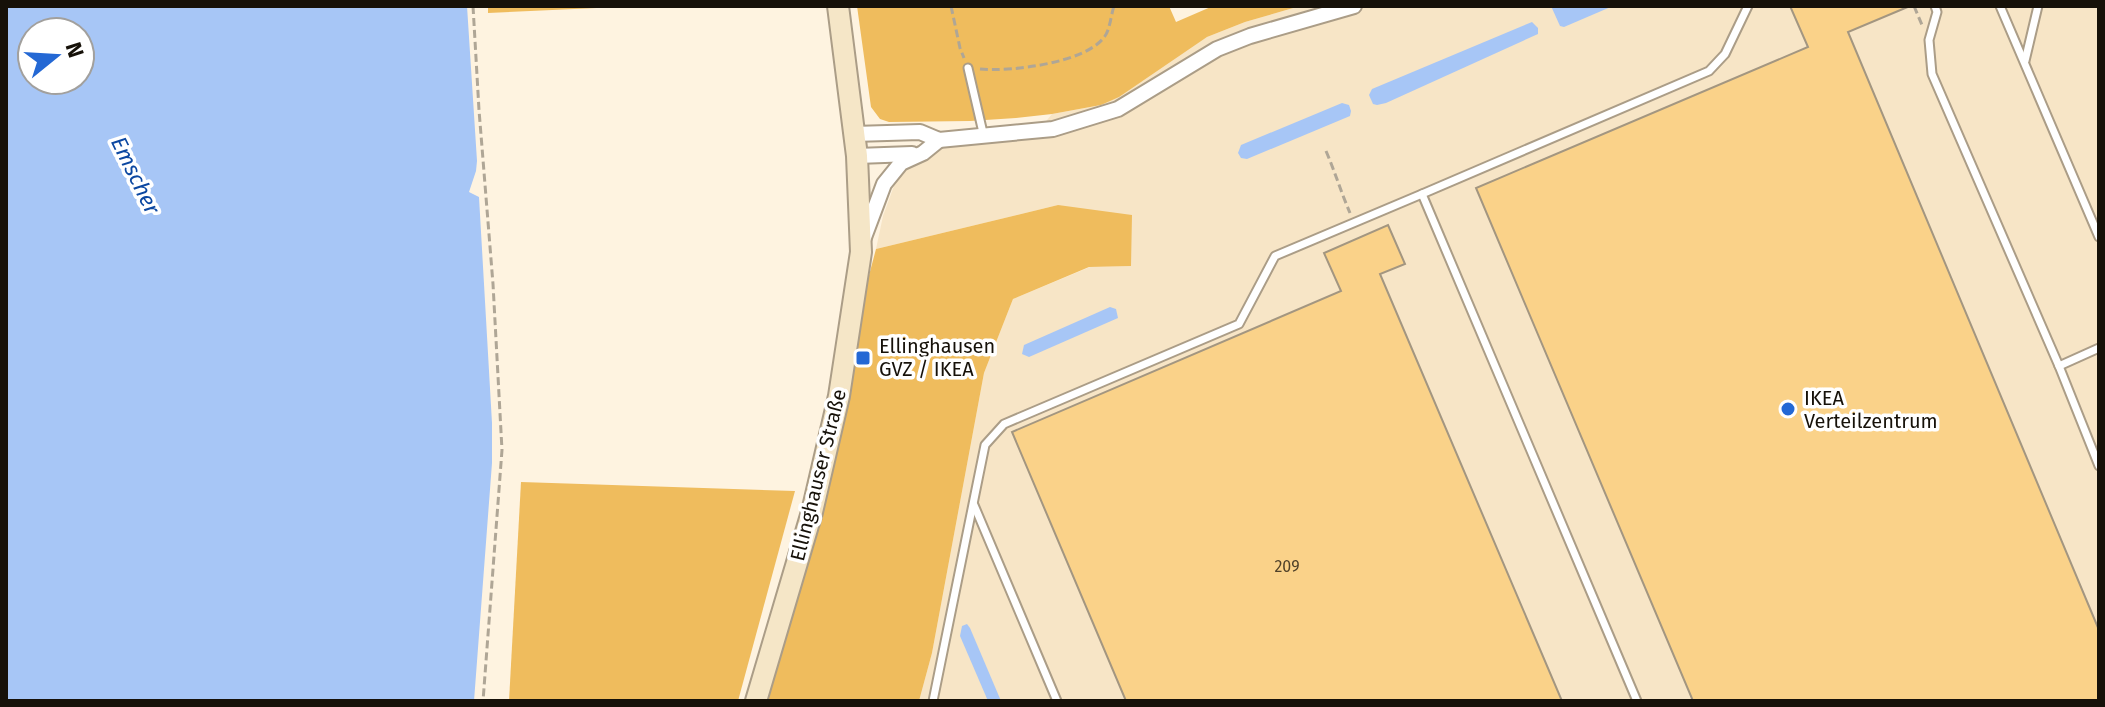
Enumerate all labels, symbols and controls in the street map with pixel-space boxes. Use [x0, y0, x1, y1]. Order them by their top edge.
north arrow [16, 16, 96, 96]
text: N [59, 39, 90, 61]
water label: Emscher [105, 132, 166, 219]
place label: Ellinghausen GVZ / IKEA [879, 334, 995, 381]
marker: Ellinghausen GVZ / IKEA [854, 349, 872, 367]
place label: IKEA Verteilzentrum [1804, 386, 1938, 433]
street label: Ellinghauser Straße [785, 387, 851, 563]
marker: IKEA Verteilzentrum [1779, 400, 1797, 418]
house number: 209 [1274, 557, 1300, 576]

